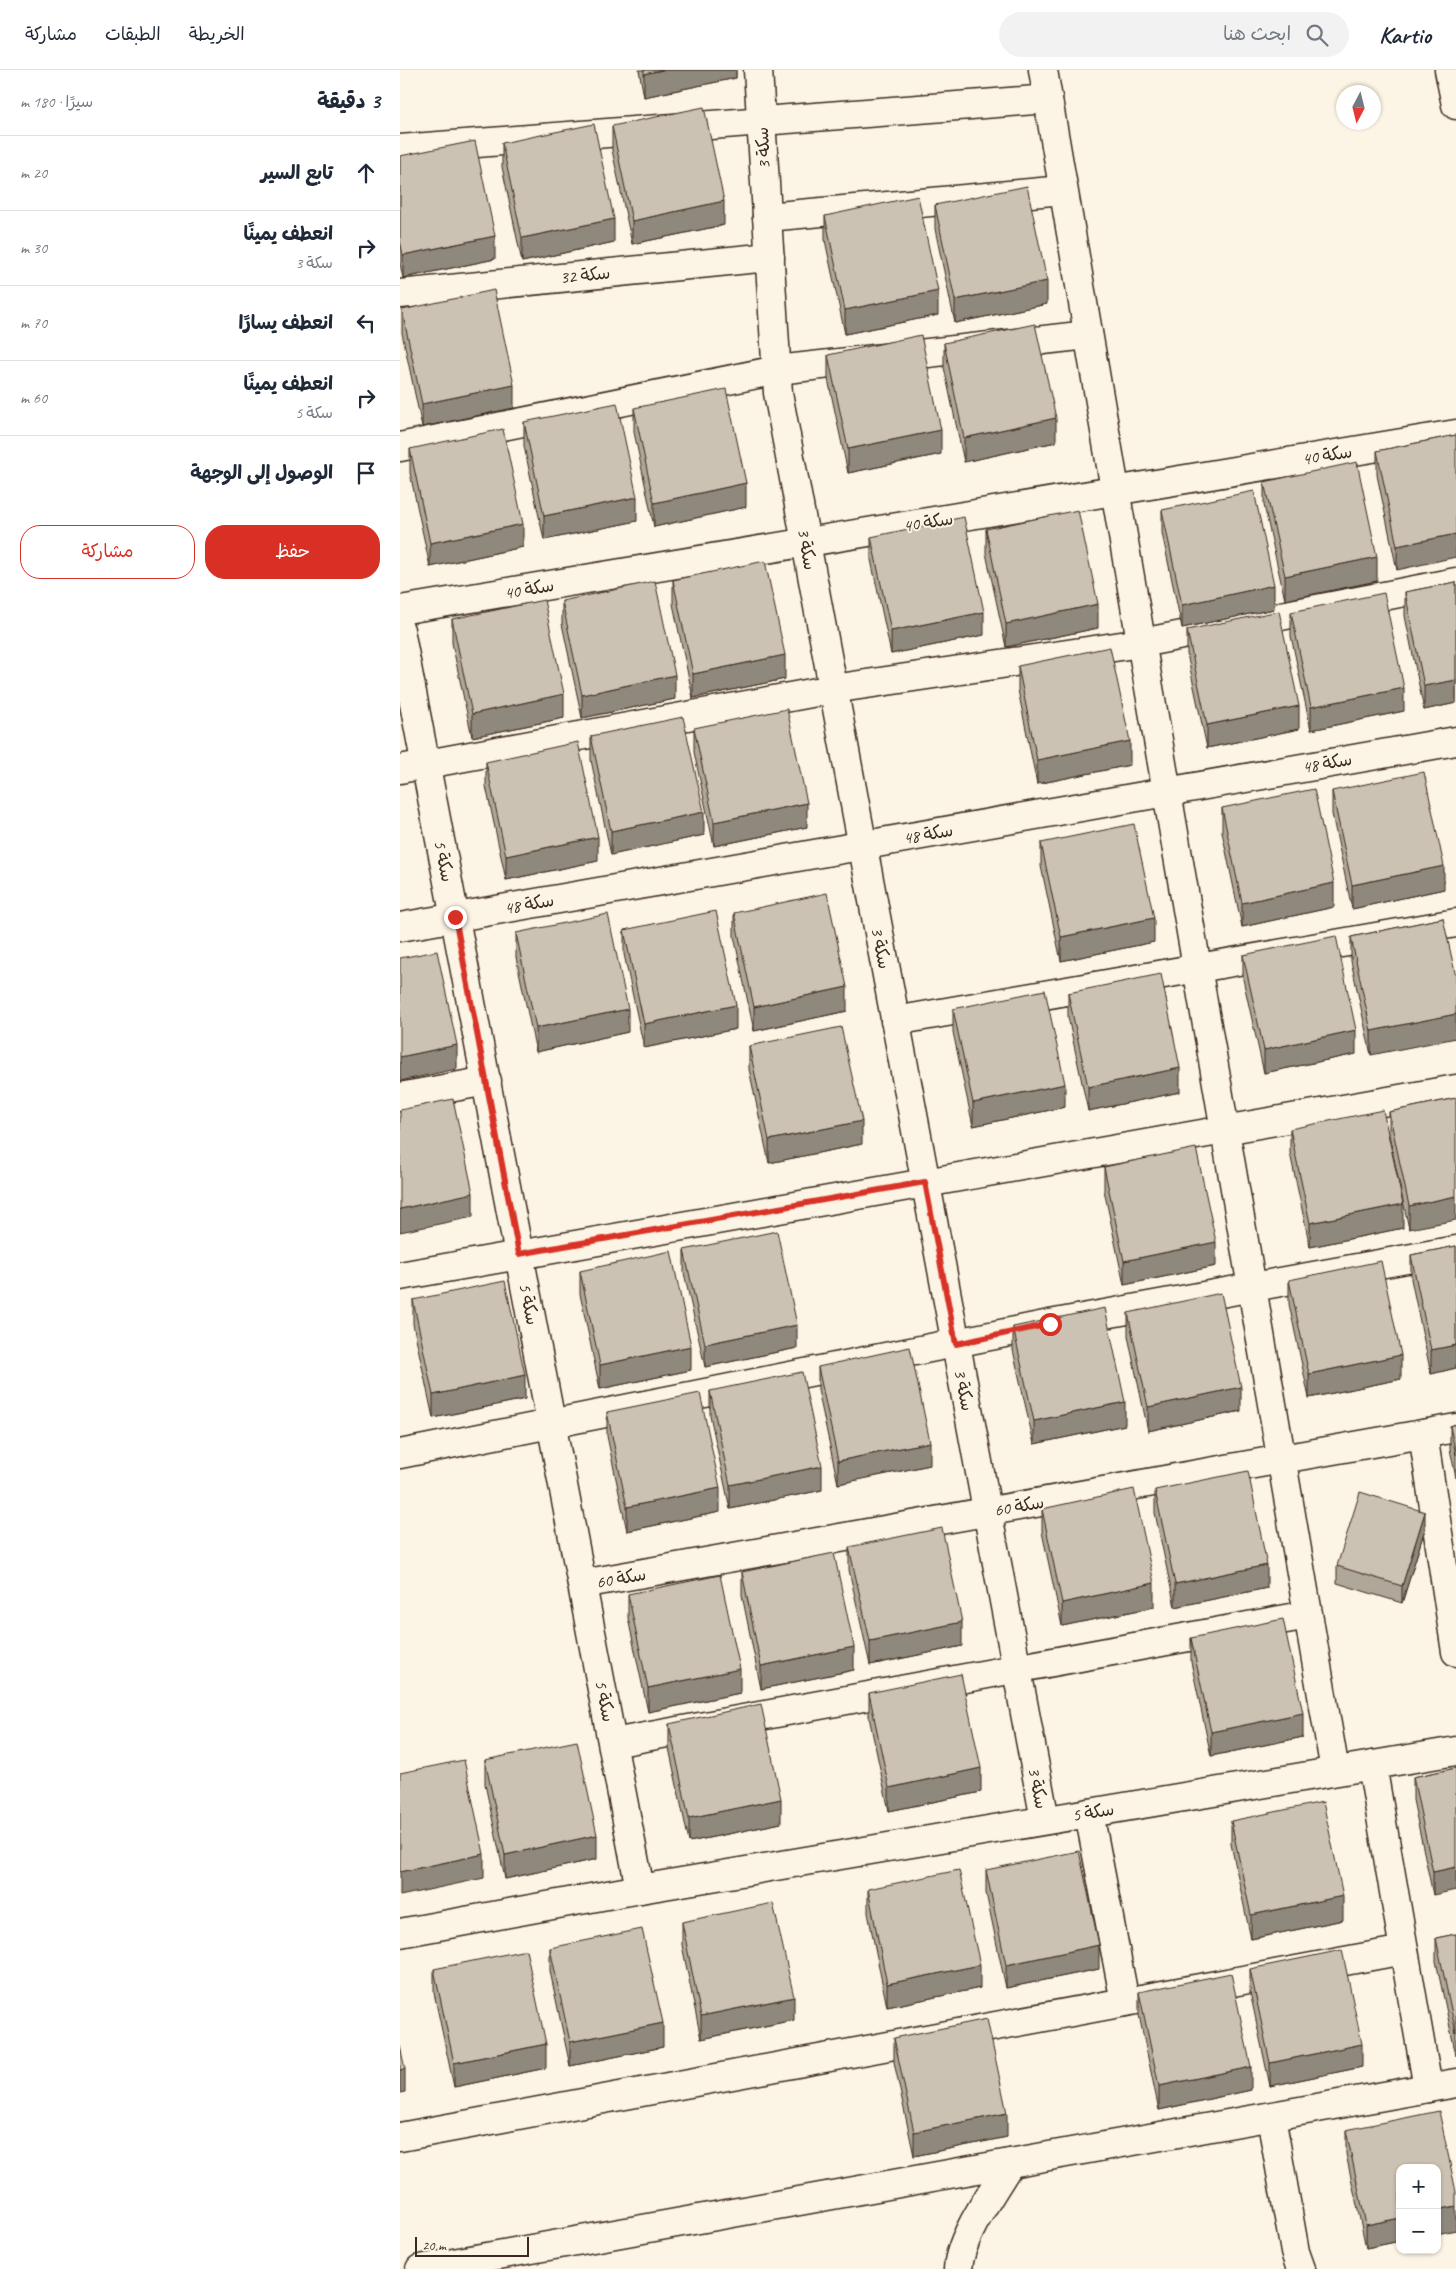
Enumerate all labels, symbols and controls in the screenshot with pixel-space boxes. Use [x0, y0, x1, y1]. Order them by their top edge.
search box [999, 12, 1349, 57]
text: Kartio [1379, 20, 1431, 50]
icon: search [1303, 21, 1331, 49]
text: ابحث هنا [1223, 22, 1291, 46]
text: مشاركة [25, 23, 77, 45]
text: الطبقات [105, 23, 161, 45]
text: الخريطة [189, 23, 245, 45]
north arrow [1336, 85, 1381, 130]
text: 3 دقيقة [317, 88, 380, 114]
text: سيرًا · 180 m [20, 92, 93, 112]
street label: سكة 3 [751, 126, 775, 170]
icon: ahead [352, 159, 380, 187]
text: تابع السير [261, 161, 333, 185]
text: 20 m [20, 163, 47, 183]
text: انعطف يمينًا [244, 222, 333, 246]
icon: right [352, 234, 380, 262]
text: 30 m [20, 238, 47, 258]
text: سكة 3 [295, 253, 333, 273]
street label: سكة 32 [559, 261, 611, 289]
icon: left [352, 309, 380, 337]
text: انعطف يسارًا [239, 311, 333, 335]
text: 70 m [20, 313, 47, 333]
text: انعطف يمينًا [244, 372, 333, 396]
icon: right [352, 384, 380, 412]
text: 60 m [20, 388, 47, 408]
text: سكة 5 [295, 403, 333, 423]
street label: سكة 40 [1300, 440, 1354, 470]
icon: arrive [352, 459, 380, 487]
text: الوصول إلى الوجهة [190, 461, 333, 485]
street label: سكة 40 [901, 507, 955, 537]
button: مشاركة [20, 525, 195, 579]
button: حفظ [205, 525, 380, 579]
street label: سكة 3 [792, 526, 822, 572]
street label: سكة 40 [502, 574, 556, 604]
street label: سكة 48 [1300, 748, 1354, 778]
street label: سكة 48 [901, 819, 955, 849]
street label: سكة 5 [429, 838, 459, 884]
street label: سكة 48 [502, 889, 556, 919]
route end [444, 906, 467, 929]
street label: سكة 3 [866, 925, 896, 971]
street label: سكة 5 [514, 1281, 544, 1327]
route start [1039, 1313, 1062, 1336]
street label: سكة 3 [949, 1367, 979, 1413]
street label: سكة 60 [992, 1491, 1046, 1521]
street label: سكة 60 [594, 1563, 648, 1593]
street label: سكة 5 [590, 1678, 620, 1724]
street label: سكة 3 [1023, 1765, 1053, 1811]
street label: سكة 5 [1070, 1798, 1116, 1826]
map controls [1396, 2164, 1441, 2254]
button: + [1396, 2164, 1441, 2209]
button: − [1396, 2209, 1441, 2254]
scale bar [415, 2234, 529, 2257]
text: 20 m [422, 2237, 446, 2254]

